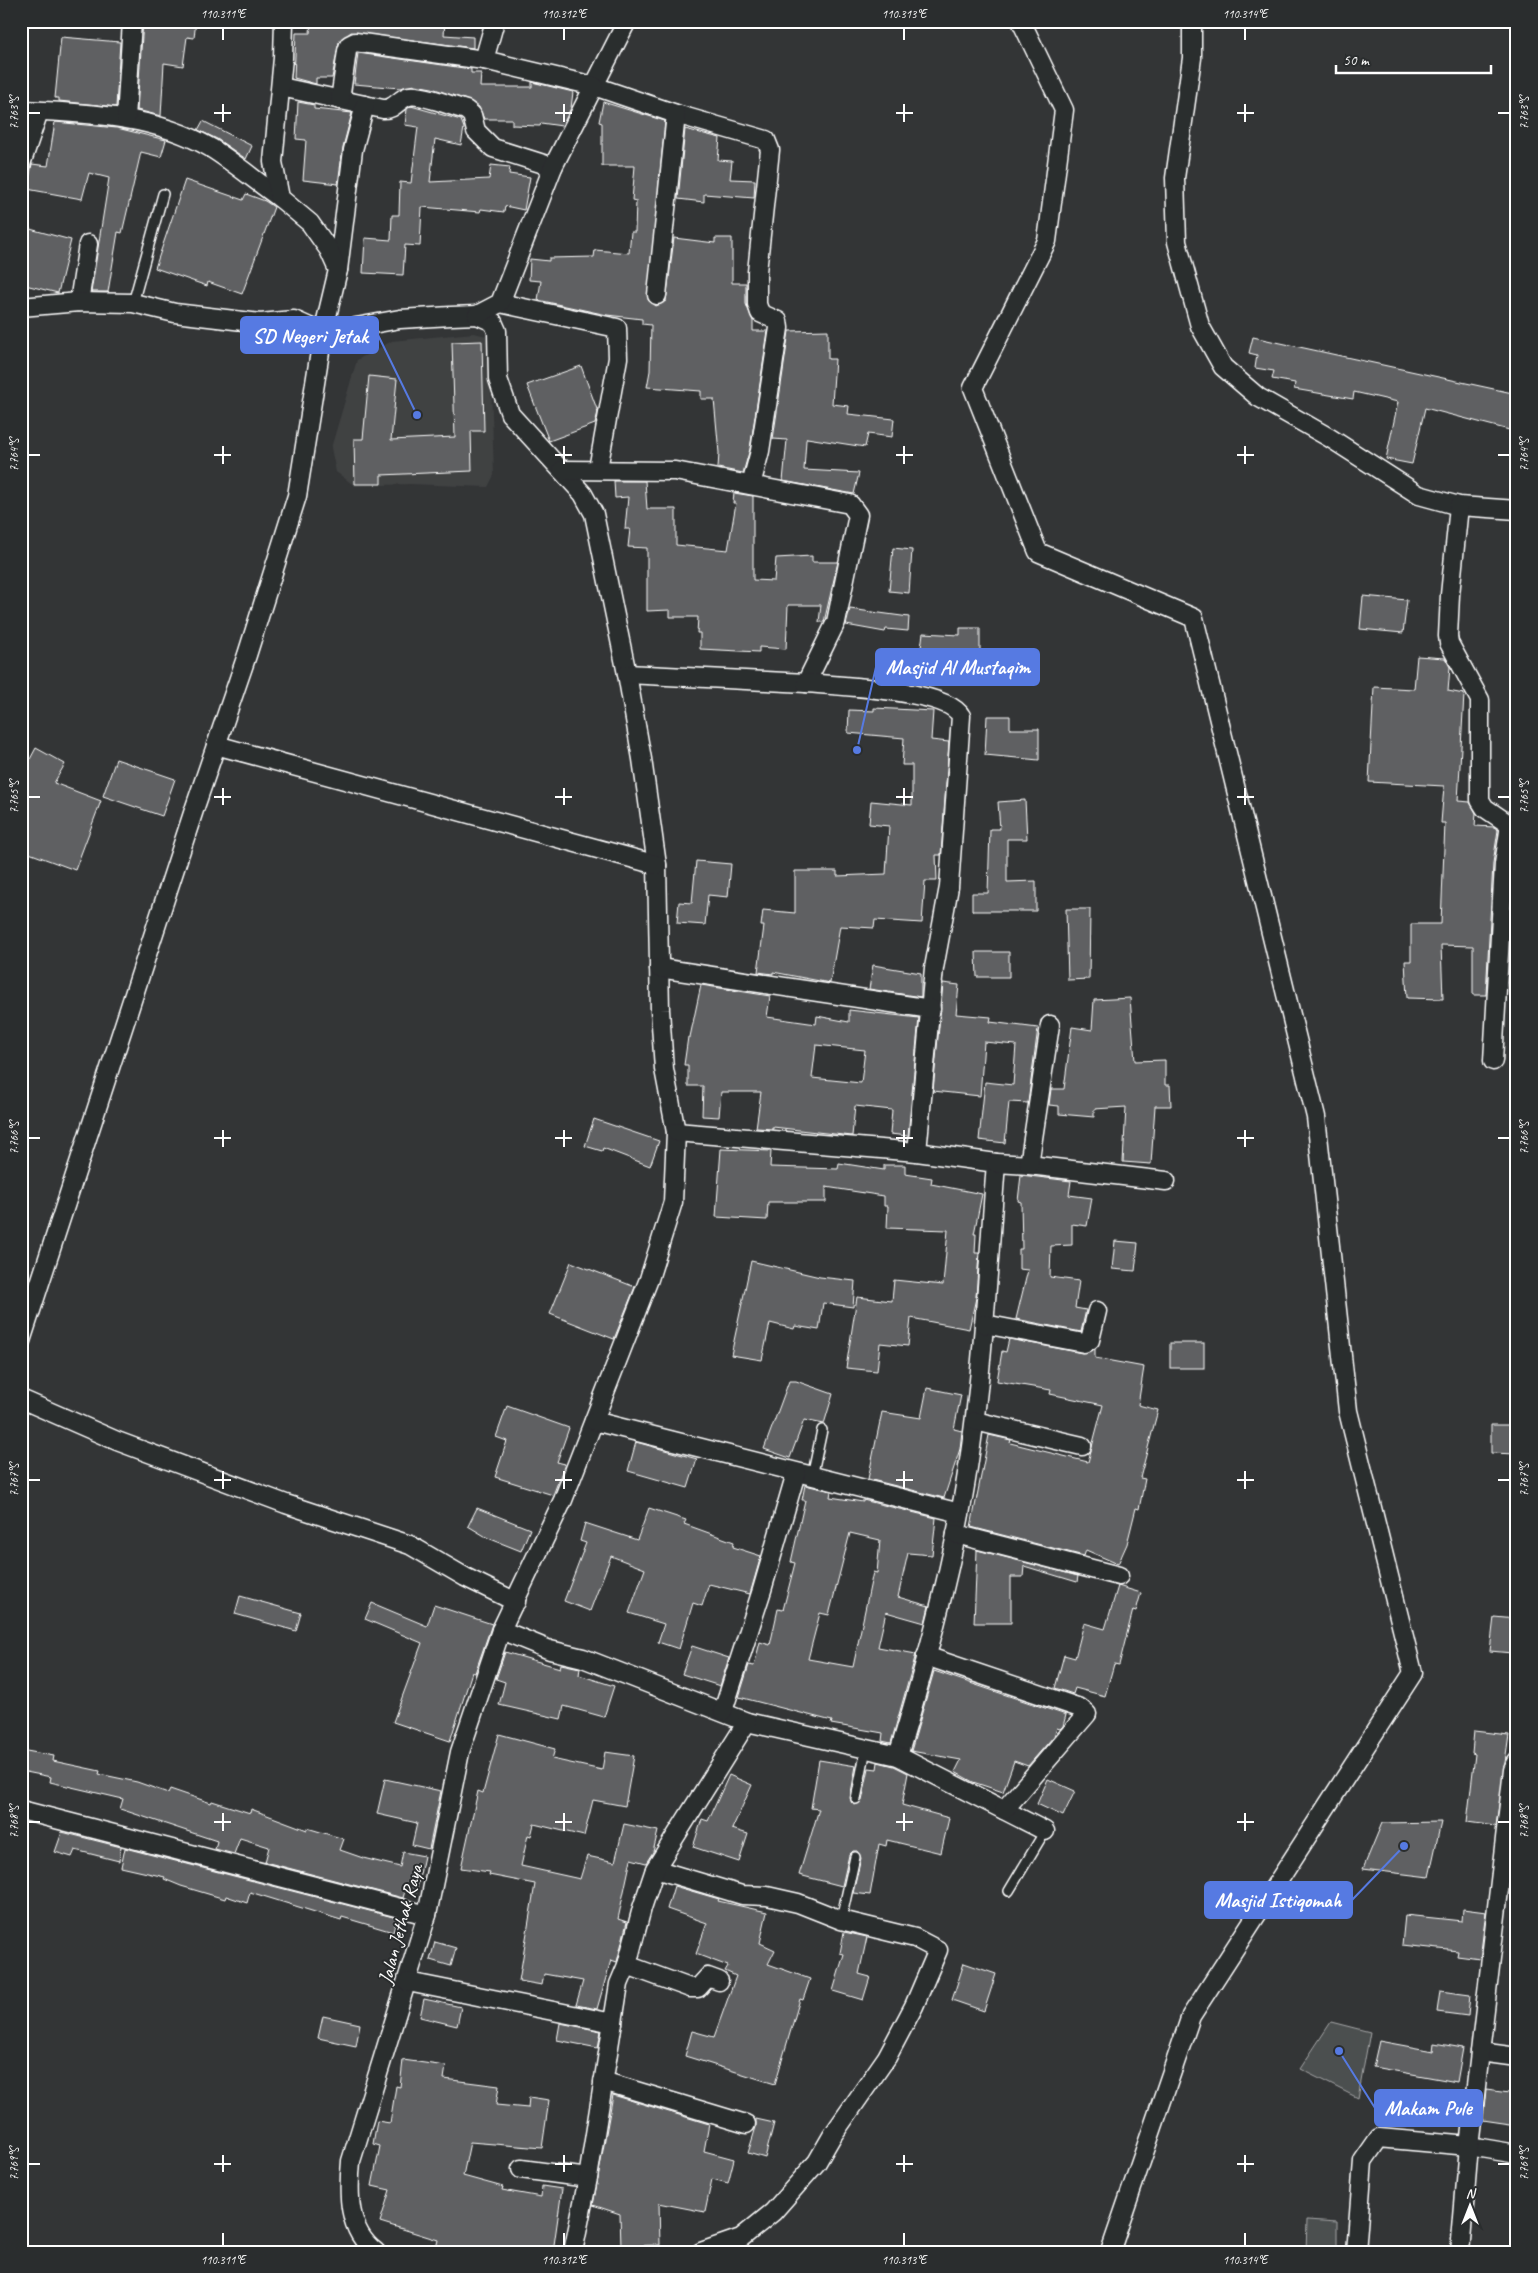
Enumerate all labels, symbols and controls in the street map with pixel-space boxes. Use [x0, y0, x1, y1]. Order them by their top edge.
text: 110.311°E [201, 6, 247, 22]
text: 110.312°E [542, 6, 588, 22]
text: 110.313°E [882, 6, 928, 22]
text: 110.314°E [1223, 6, 1269, 22]
scale bar [1336, 42, 1490, 74]
text: 50 m [1343, 51, 1370, 70]
text: 7.763°S [6, 94, 22, 130]
text: 7.763°S [1516, 94, 1532, 130]
callout: SD Negeri Jetak [241, 317, 378, 353]
text: SD Negeri Jetak [252, 323, 370, 349]
text: 7.764°S [6, 436, 22, 472]
text: 7.764°S [1516, 436, 1532, 472]
callout: Masjid Al Mustaqim [876, 649, 1039, 685]
text: Masjid Al Mustaqim [886, 654, 1031, 680]
text: 7.765°S [6, 778, 22, 814]
text: 7.765°S [1516, 778, 1532, 814]
text: 7.766°S [6, 1119, 22, 1155]
text: 7.766°S [1516, 1119, 1532, 1155]
text: 7.767°S [6, 1461, 22, 1497]
text: 7.767°S [1516, 1461, 1532, 1497]
text: 7.768°S [6, 1803, 22, 1839]
text: 7.768°S [1516, 1803, 1532, 1839]
street label: Jalan Jethak Raya [372, 1860, 429, 1988]
callout: Masjid Istiqomah [1205, 1882, 1352, 1918]
text: Masjid Istiqomah [1215, 1887, 1343, 1913]
callout: Makam Pule [1375, 2090, 1482, 2126]
text: Makam Pule [1385, 2095, 1473, 2121]
text: 7.769°S [6, 2145, 22, 2181]
text: 7.769°S [1516, 2145, 1532, 2181]
north arrow [1446, 2180, 1496, 2230]
text: N [1466, 2185, 1477, 2202]
text: 110.311°E [201, 2252, 247, 2268]
text: 110.312°E [542, 2252, 588, 2268]
text: 110.313°E [882, 2252, 928, 2268]
text: 110.314°E [1223, 2252, 1269, 2268]

